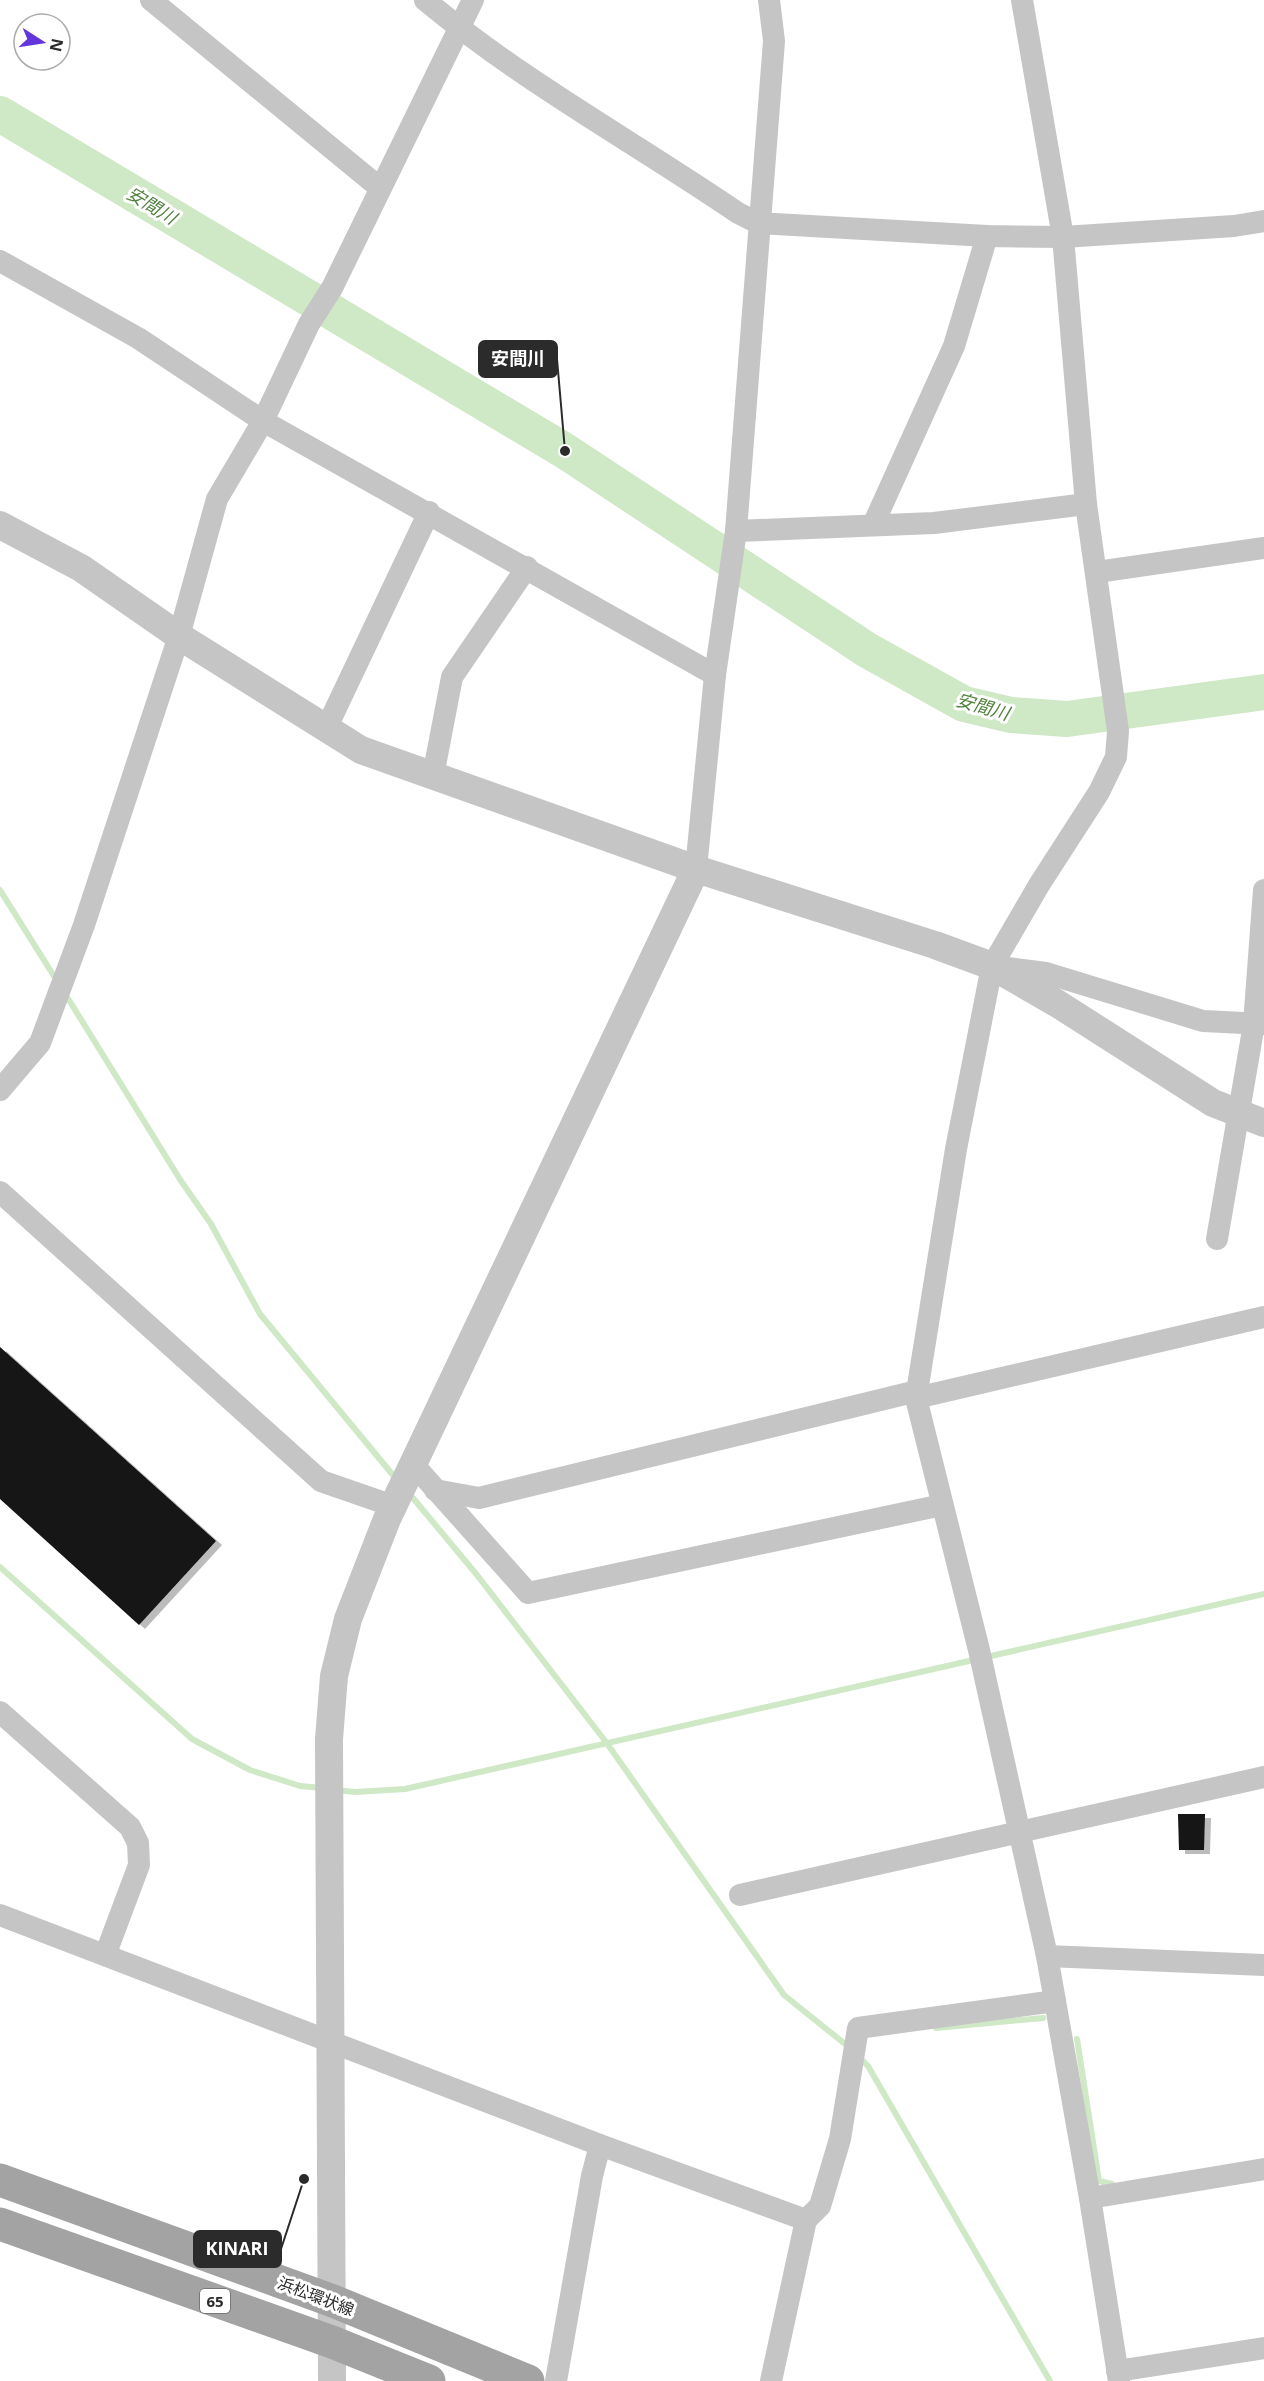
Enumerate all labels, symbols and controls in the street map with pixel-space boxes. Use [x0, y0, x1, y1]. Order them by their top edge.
north arrow [12, 12, 72, 72]
text: N [45, 36, 69, 54]
water label: 安間川 [123, 181, 183, 230]
callout: 安間川 [479, 341, 557, 377]
text: 安間川 [491, 346, 545, 370]
water label: 安間川 [954, 687, 1014, 726]
callout: KINARI [194, 2231, 281, 2267]
text: KINARI [206, 2236, 268, 2260]
street label: 浜松環状線 [275, 2271, 357, 2321]
road number: 65 [200, 2289, 230, 2313]

